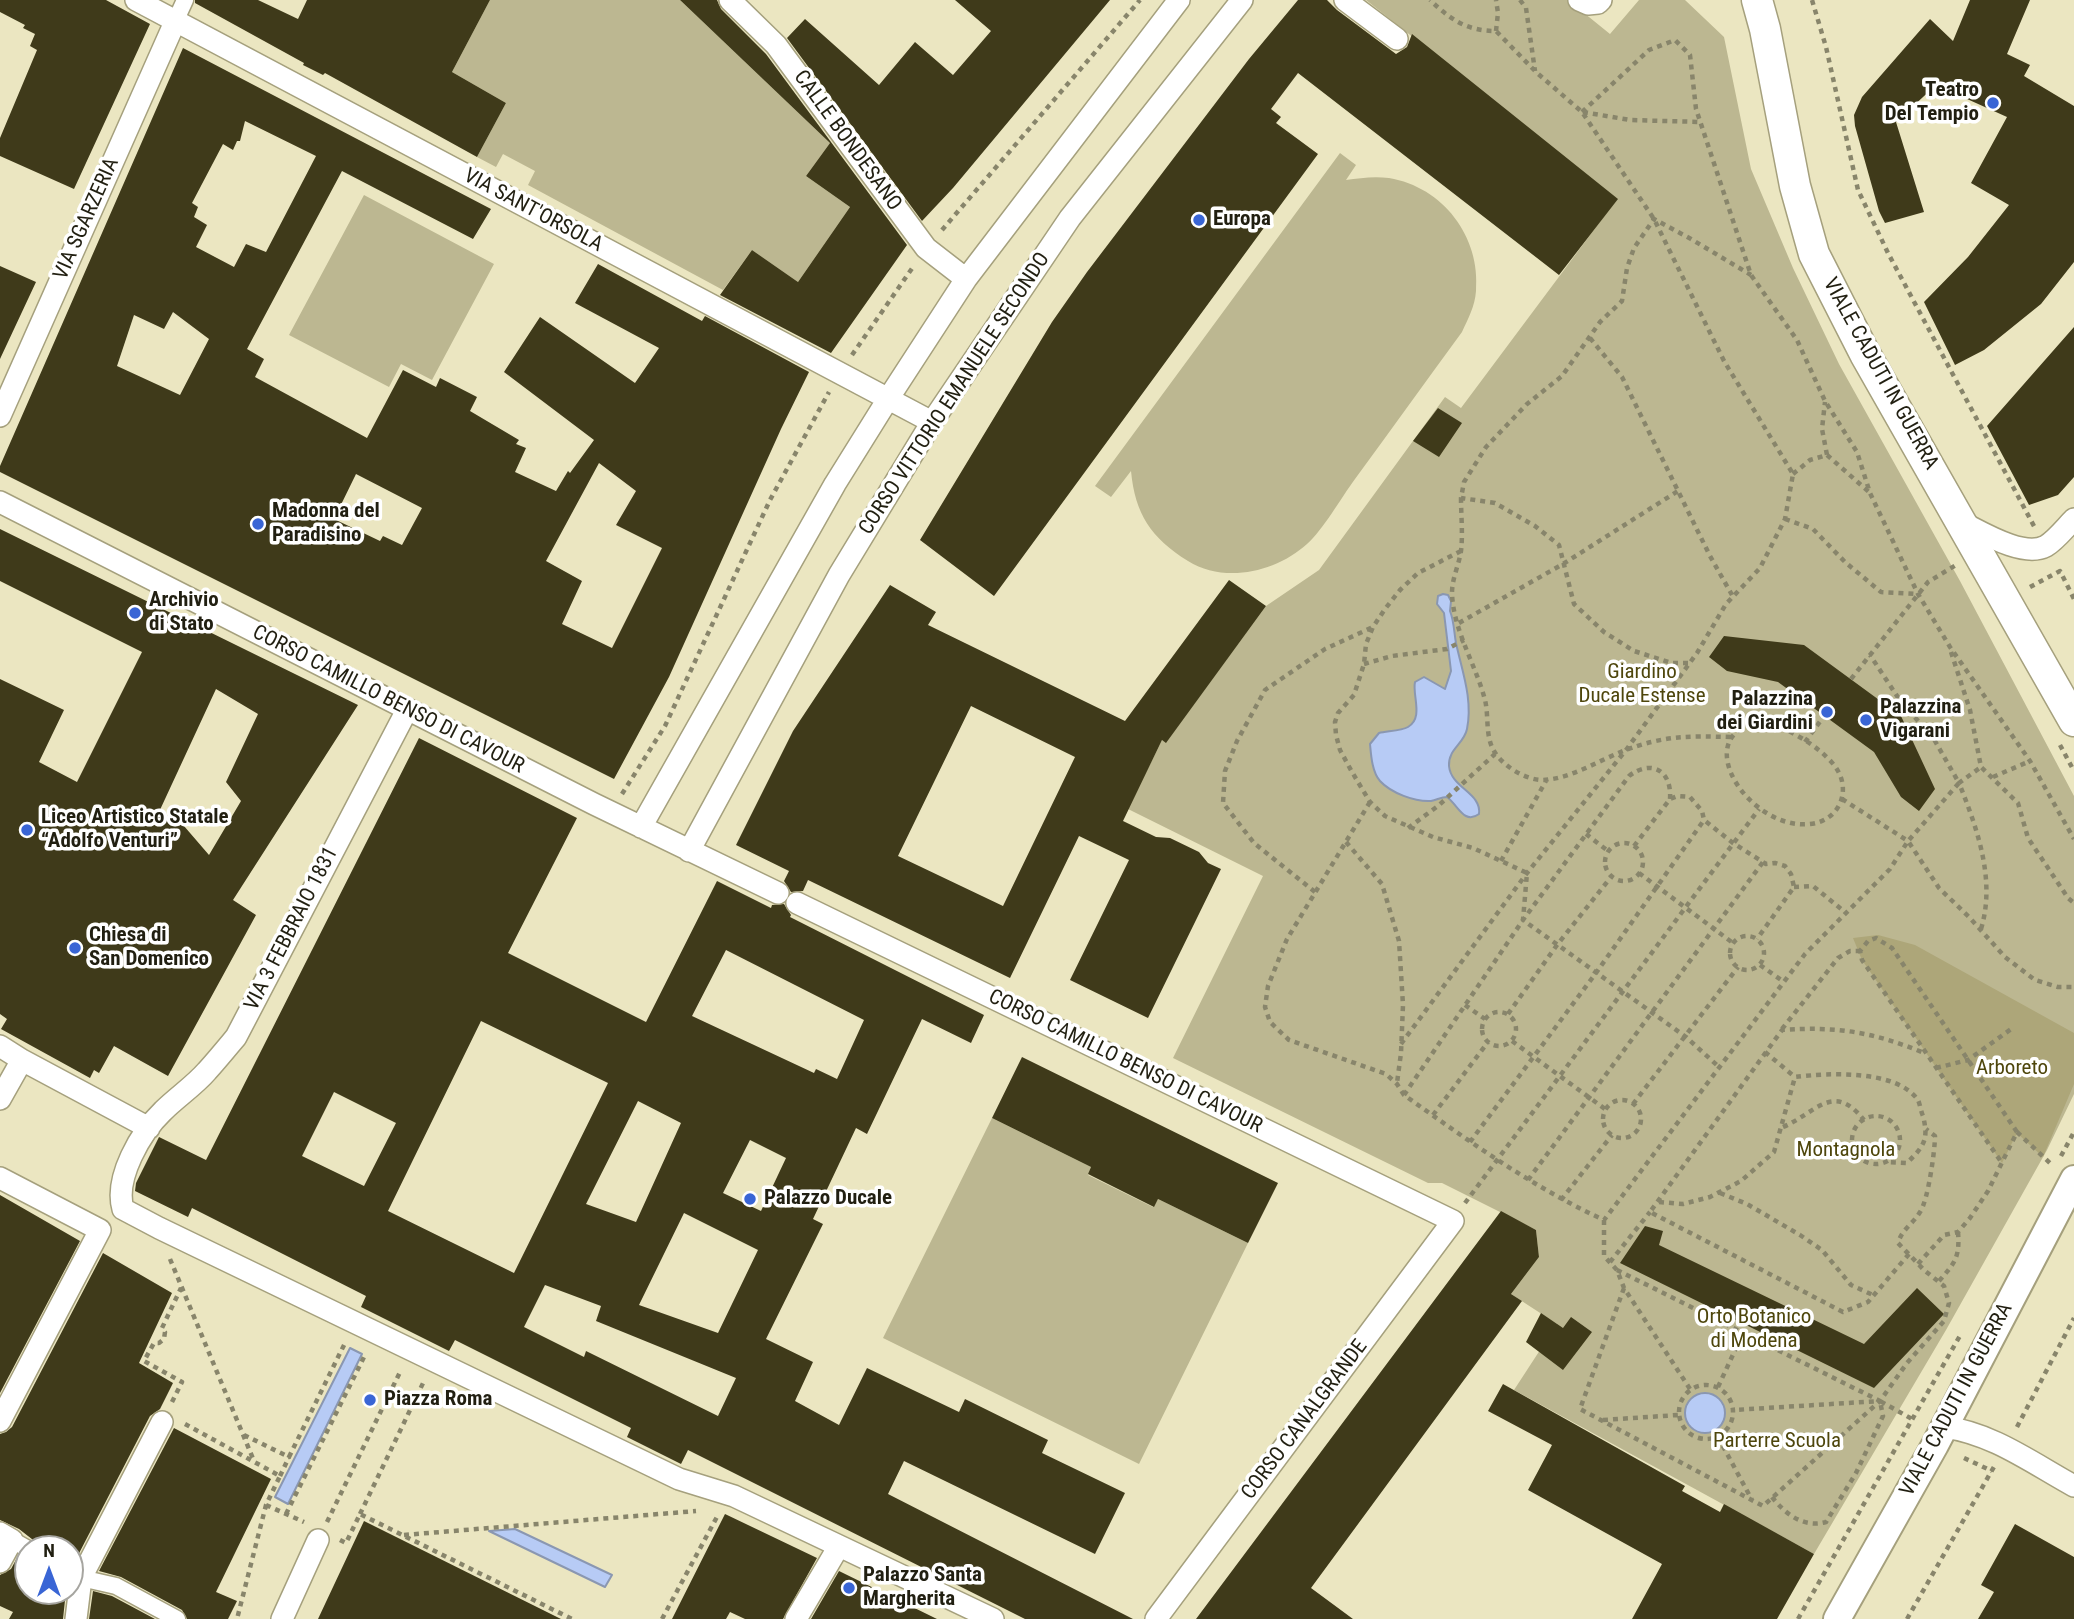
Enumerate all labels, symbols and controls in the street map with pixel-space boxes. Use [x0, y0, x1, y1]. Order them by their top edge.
street label: CALLE BONDESANO [788, 66, 906, 216]
place label: Teatro Del Tempio [1885, 78, 1979, 128]
marker: Teatro Del Tempio [1985, 95, 2001, 111]
street label: VIA SGARZERIA [49, 154, 125, 284]
street label: VIA SANT'ORSOLA [459, 164, 607, 258]
place label: Europa [1213, 207, 1271, 233]
marker: Europa [1191, 212, 1207, 228]
street label: CORSO VITTORIO EMANUELE SECONDO [854, 248, 1056, 540]
street label: VIALE CADUTI IN GUERRA [1817, 274, 1943, 474]
place label: Madonna del Paradisino [272, 499, 380, 549]
marker: Madonna del Paradisino [250, 516, 266, 532]
place label: Archivio di Stato [149, 588, 219, 638]
marker: Archivio di Stato [127, 605, 143, 621]
street label: CORSO CAMILLO BENSO DI CAVOUR [248, 620, 528, 780]
park label: Giardino Ducale Estense [1578, 660, 1706, 710]
place label: Palazzina dei Giardini [1717, 687, 1813, 737]
place label: Palazzina Vigarani [1880, 695, 1961, 745]
marker: Palazzina dei Giardini [1819, 704, 1835, 720]
marker: Palazzina Vigarani [1858, 712, 1874, 728]
place label: Liceo Artistico Statale “Adolfo Venturi” [41, 805, 229, 855]
marker: Liceo Artistico Statale “Adolfo Venturi” [19, 822, 35, 838]
street label: VIA 3 FEBBRAIO 1831 [240, 843, 344, 1015]
place label: Chiesa di San Domenico [89, 923, 209, 973]
marker: Chiesa di San Domenico [67, 940, 83, 956]
street label: CORSO CAMILLO BENSO DI CAVOUR [984, 985, 1266, 1139]
park label: Arboreto [1976, 1056, 2048, 1082]
park label: Montagnola [1797, 1138, 1895, 1164]
place label: Palazzo Ducale [764, 1186, 892, 1212]
marker: Palazzo Ducale [742, 1191, 758, 1207]
street label: VIALE CADUTI IN GUERRA [1895, 1299, 2019, 1501]
park label: Orto Botanico di Modena [1697, 1305, 1811, 1355]
street label: CORSO CANALGRANDE [1237, 1335, 1373, 1505]
place label: Piazza Roma [384, 1387, 492, 1413]
marker: Piazza Roma [362, 1392, 378, 1408]
park label: Parterre Scuola [1713, 1429, 1841, 1455]
north arrow [14, 1535, 84, 1605]
text: N [43, 1539, 55, 1562]
place label: Palazzo Santa Margherita [863, 1563, 982, 1613]
marker: Palazzo Santa Margherita [841, 1580, 857, 1596]

